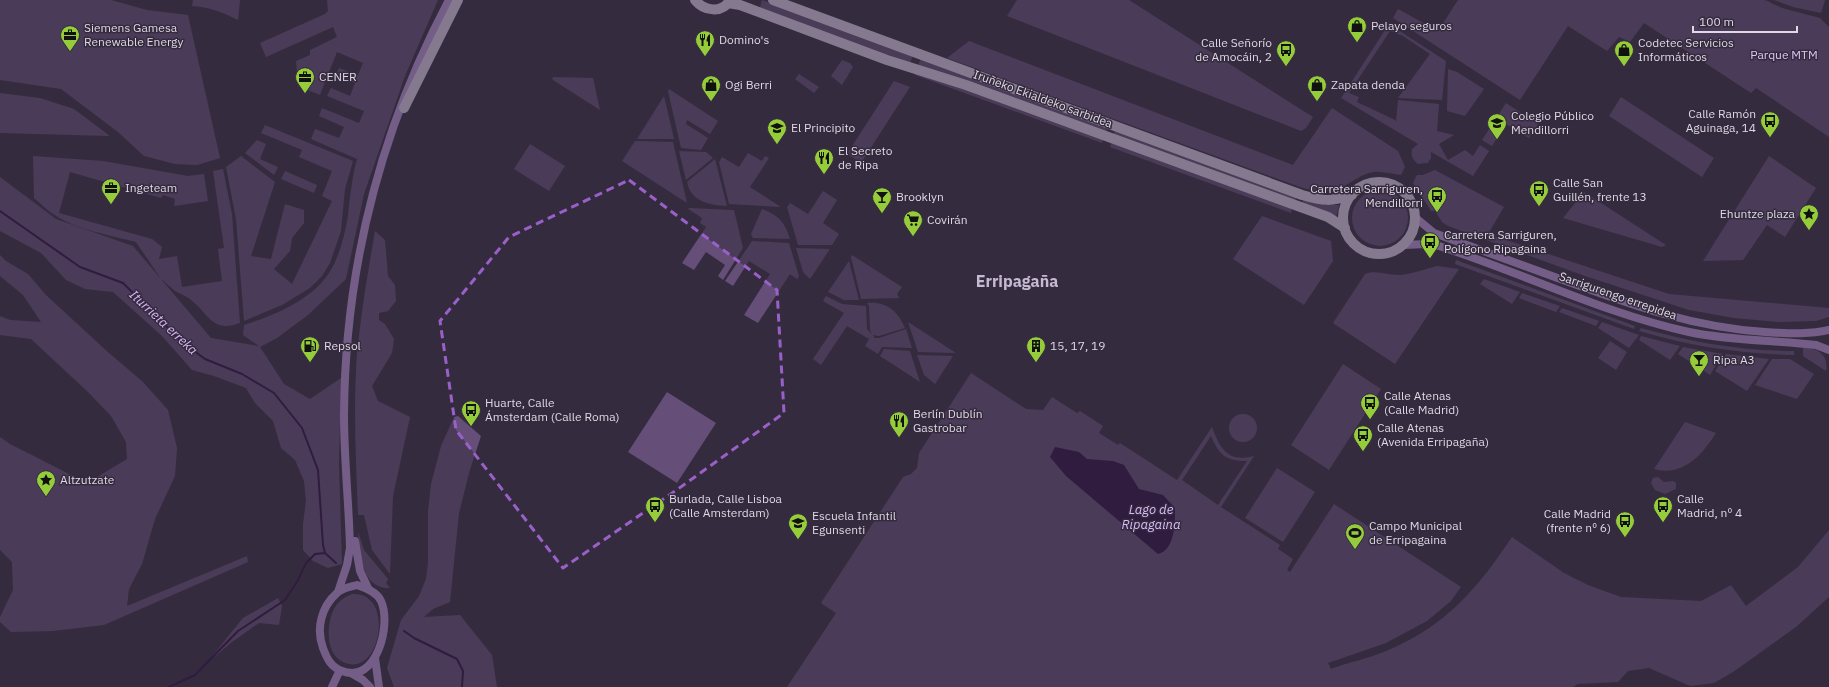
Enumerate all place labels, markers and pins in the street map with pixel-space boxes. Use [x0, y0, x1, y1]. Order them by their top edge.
shop icon: Pelayo seguros [1346, 15, 1368, 43]
place label: Pelayo seguros [1371, 18, 1452, 33]
place label: Siemens Gamesa Renewable Energy [84, 20, 184, 49]
office icon: Siemens Gamesa Renewable Energy [59, 24, 81, 52]
restaurant icon: Domino's [694, 29, 716, 57]
place label: Domino's [719, 32, 769, 47]
place label: Calle Señorío de Amocáin, 2 [1195, 35, 1272, 64]
place label: Codetec Servicios Informáticos [1638, 35, 1734, 64]
bus stop icon: Calle Señorío de Amocáin, 2 [1275, 39, 1297, 67]
shop icon: Codetec Servicios Informáticos [1613, 39, 1635, 67]
office icon: CENER [294, 66, 316, 94]
place label: CENER [319, 69, 357, 84]
shop icon: Ogi Berri [700, 74, 722, 102]
shop icon: Zapata denda [1306, 74, 1328, 102]
place label: Ogi Berri [725, 77, 772, 92]
place label: Zapata denda [1331, 77, 1406, 92]
place label: Calle Ramón Aguinaga, 14 [1686, 106, 1756, 135]
place label: Colegio Público Mendillorri [1511, 108, 1594, 137]
bus stop icon: Calle Ramón Aguinaga, 14 [1759, 110, 1781, 138]
school or university icon: Colegio Público Mendillorri [1486, 112, 1508, 140]
school or university icon: El Principito [766, 117, 788, 145]
place label: El Principito [791, 120, 856, 135]
place label: El Secreto de Ripa [838, 143, 893, 172]
restaurant icon: El Secreto de Ripa [813, 147, 835, 175]
place label: Calle San Guillén, frente 13 [1553, 175, 1647, 204]
office icon: Ingeteam [100, 177, 122, 205]
bus stop icon: Calle San Guillén, frente 13 [1528, 179, 1550, 207]
place label: Ingeteam [125, 180, 177, 195]
place label: Carretera Sarriguren, Mendillorri [1310, 181, 1423, 210]
bus stop icon: Carretera Sarriguren, Mendillorri [1426, 185, 1448, 213]
bar icon: Brooklyn [871, 186, 893, 214]
place label: Brooklyn [896, 189, 944, 204]
place icon: Ehuntze plaza [1798, 203, 1820, 231]
place label: Ehuntze plaza [1720, 206, 1796, 221]
supermarket icon: Covirán [902, 209, 924, 237]
place label: Covirán [927, 212, 968, 227]
place label: Carretera Sarriguren, Polígono Ripagaina [1444, 227, 1557, 256]
bus stop icon: Carretera Sarriguren, Polígono Ripagaina [1419, 231, 1441, 259]
fuel station icon: Repsol [299, 335, 321, 363]
building icon: 15, 17, 19 [1025, 335, 1047, 363]
place label: Repsol [324, 338, 361, 353]
place label: 15, 17, 19 [1050, 338, 1105, 353]
bar icon: Ripa A3 [1688, 349, 1710, 377]
place label: Ripa A3 [1713, 352, 1755, 367]
place label: Calle Atenas (Calle Madrid) [1384, 388, 1459, 417]
bus stop icon: Calle Atenas (Calle Madrid) [1359, 392, 1381, 420]
place label: Huarte, Calle Ámsterdam (Calle Roma) [485, 395, 620, 424]
bus stop icon: Huarte, Calle Ámsterdam (Calle Roma) [460, 399, 482, 427]
place label: Berlín Dublín Gastrobar [913, 406, 983, 435]
restaurant icon: Berlín Dublín Gastrobar [888, 410, 910, 438]
place label: Calle Atenas (Avenida Erripagaña) [1377, 420, 1489, 449]
bus stop icon: Calle Atenas (Avenida Erripagaña) [1352, 424, 1374, 452]
place icon: Altzutzate [35, 469, 57, 497]
place label: Altzutzate [60, 472, 115, 487]
place label: Burlada, Calle Lisboa (Calle Amsterdam) [669, 491, 783, 520]
place label: Calle Madrid, nº 4 [1677, 491, 1742, 520]
bus stop icon: Burlada, Calle Lisboa (Calle Amsterdam) [644, 495, 666, 523]
bus stop icon: Calle Madrid, nº 4 [1652, 495, 1674, 523]
place label: Calle Madrid (frente nº 6) [1544, 506, 1611, 535]
place label: Escuela Infantil Egunsenti [812, 508, 896, 537]
bus stop icon: Calle Madrid (frente nº 6) [1614, 510, 1636, 538]
school or university icon: Escuela Infantil Egunsenti [787, 512, 809, 540]
place label: Campo Municipal de Erripagaina [1369, 518, 1462, 547]
sports icon: Campo Municipal de Erripagaina [1344, 522, 1366, 550]

